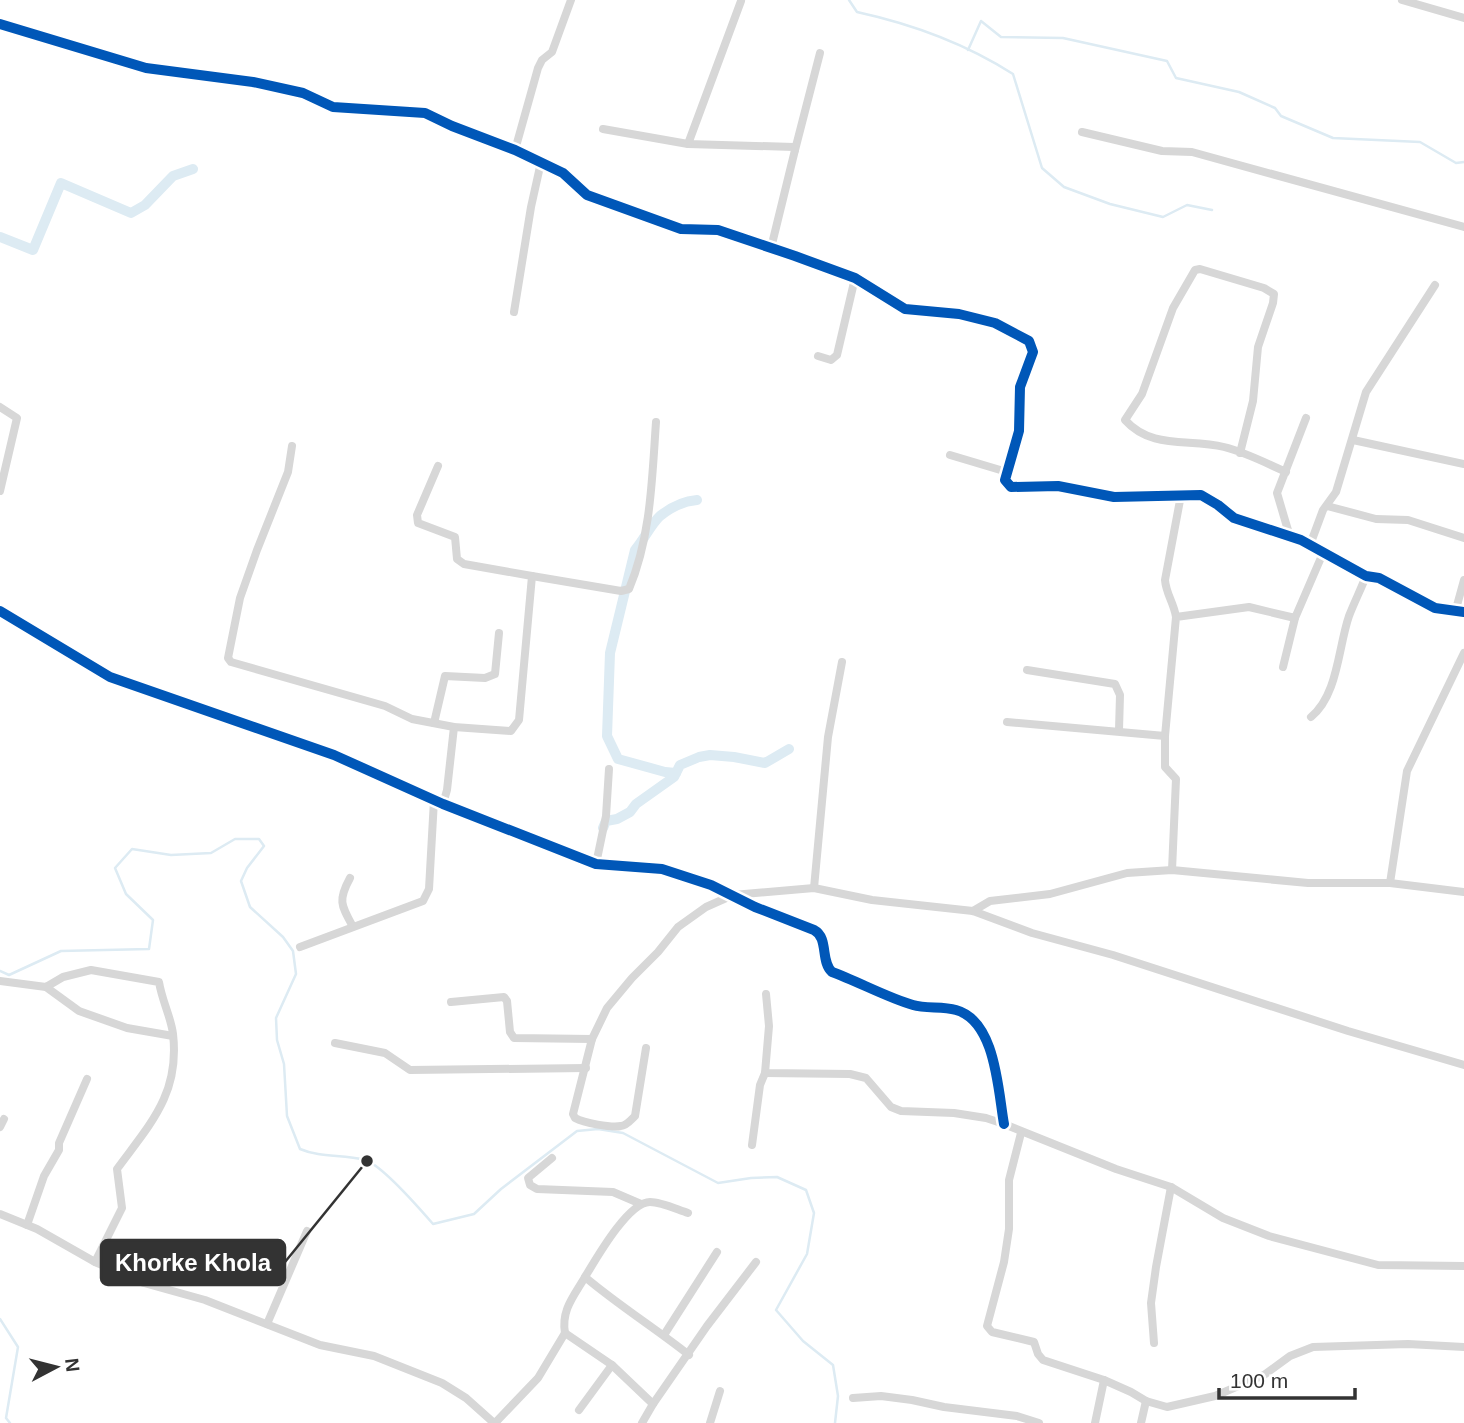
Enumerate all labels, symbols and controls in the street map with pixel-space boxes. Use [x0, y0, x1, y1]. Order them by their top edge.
callout: Khorke Khola [101, 1240, 285, 1285]
text: Khorke Khola [115, 1249, 272, 1276]
north arrow [21, 1332, 91, 1402]
scale bar [1219, 1356, 1356, 1400]
text: N [61, 1357, 84, 1373]
text: 100 m [1230, 1369, 1288, 1392]

